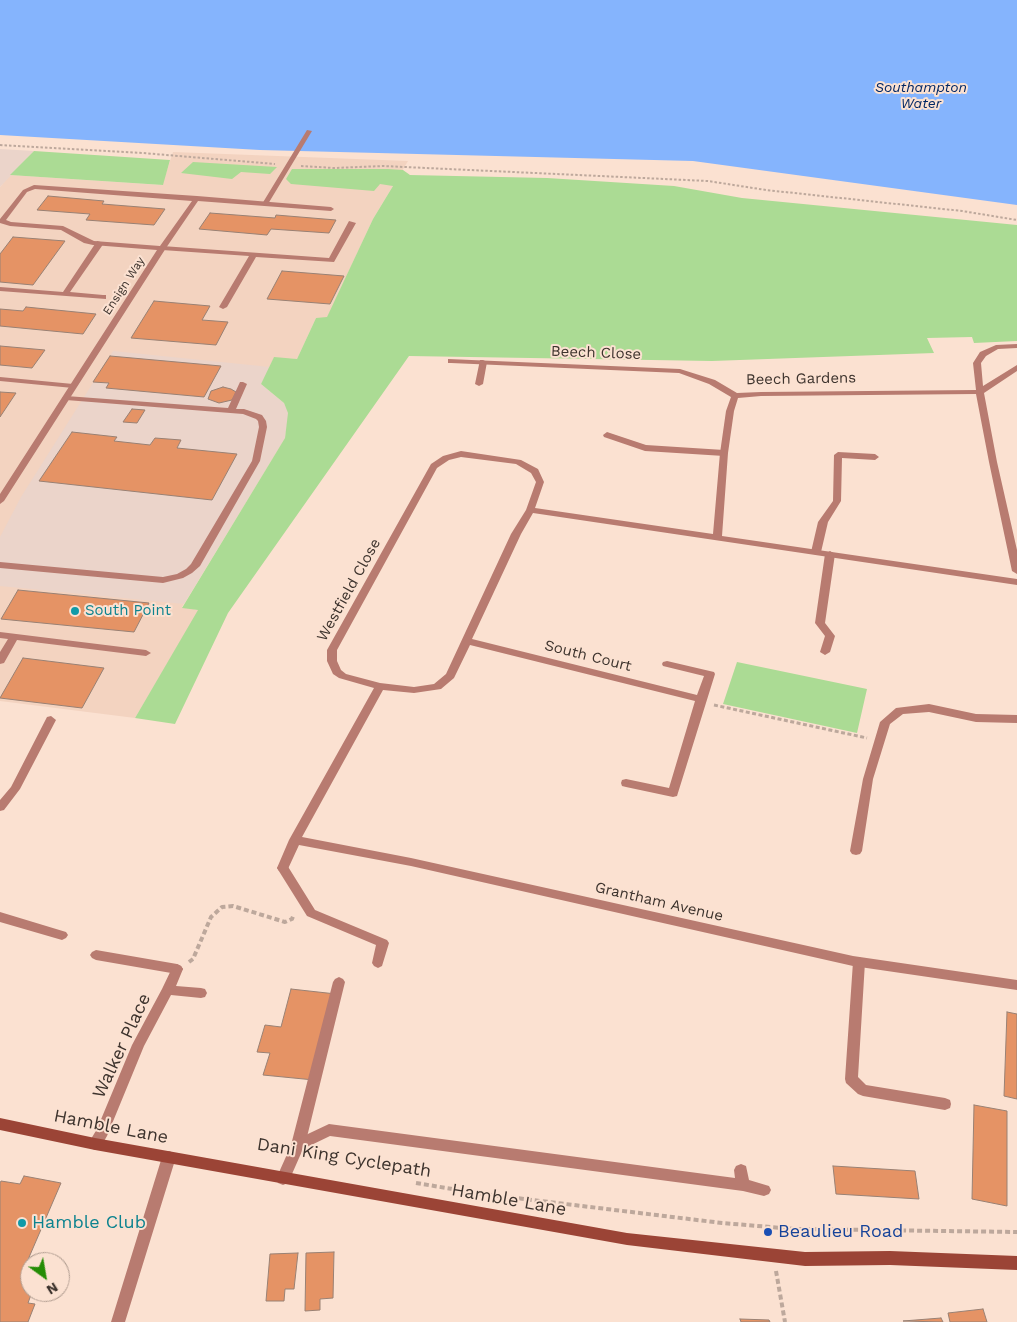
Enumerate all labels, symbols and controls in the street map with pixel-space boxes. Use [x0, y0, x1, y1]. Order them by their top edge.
water label: Southampton Water [875, 80, 967, 112]
street label: Ensign Way [100, 254, 148, 318]
street label: Beech Close [551, 342, 641, 364]
street label: Beech Gardens [746, 369, 856, 389]
street label: Westfield Close [313, 536, 385, 644]
place label: South Point [85, 602, 171, 620]
marker: South Point [69, 605, 81, 617]
street label: South Court [543, 636, 633, 676]
street label: Grantham Avenue [593, 879, 725, 925]
street label: Walker Place [88, 990, 156, 1102]
street label: Hamble Lane [52, 1105, 170, 1149]
street label: Dani King Cyclepath [255, 1134, 433, 1182]
street label: Hamble Lane [450, 1179, 568, 1221]
place label: Hamble Club [32, 1212, 146, 1234]
marker: Hamble Club [16, 1217, 28, 1229]
place label: Beaulieu Road [778, 1221, 903, 1243]
marker: Beaulieu Road [762, 1226, 774, 1238]
north arrow [20, 1252, 70, 1302]
text: N [44, 1279, 61, 1298]

